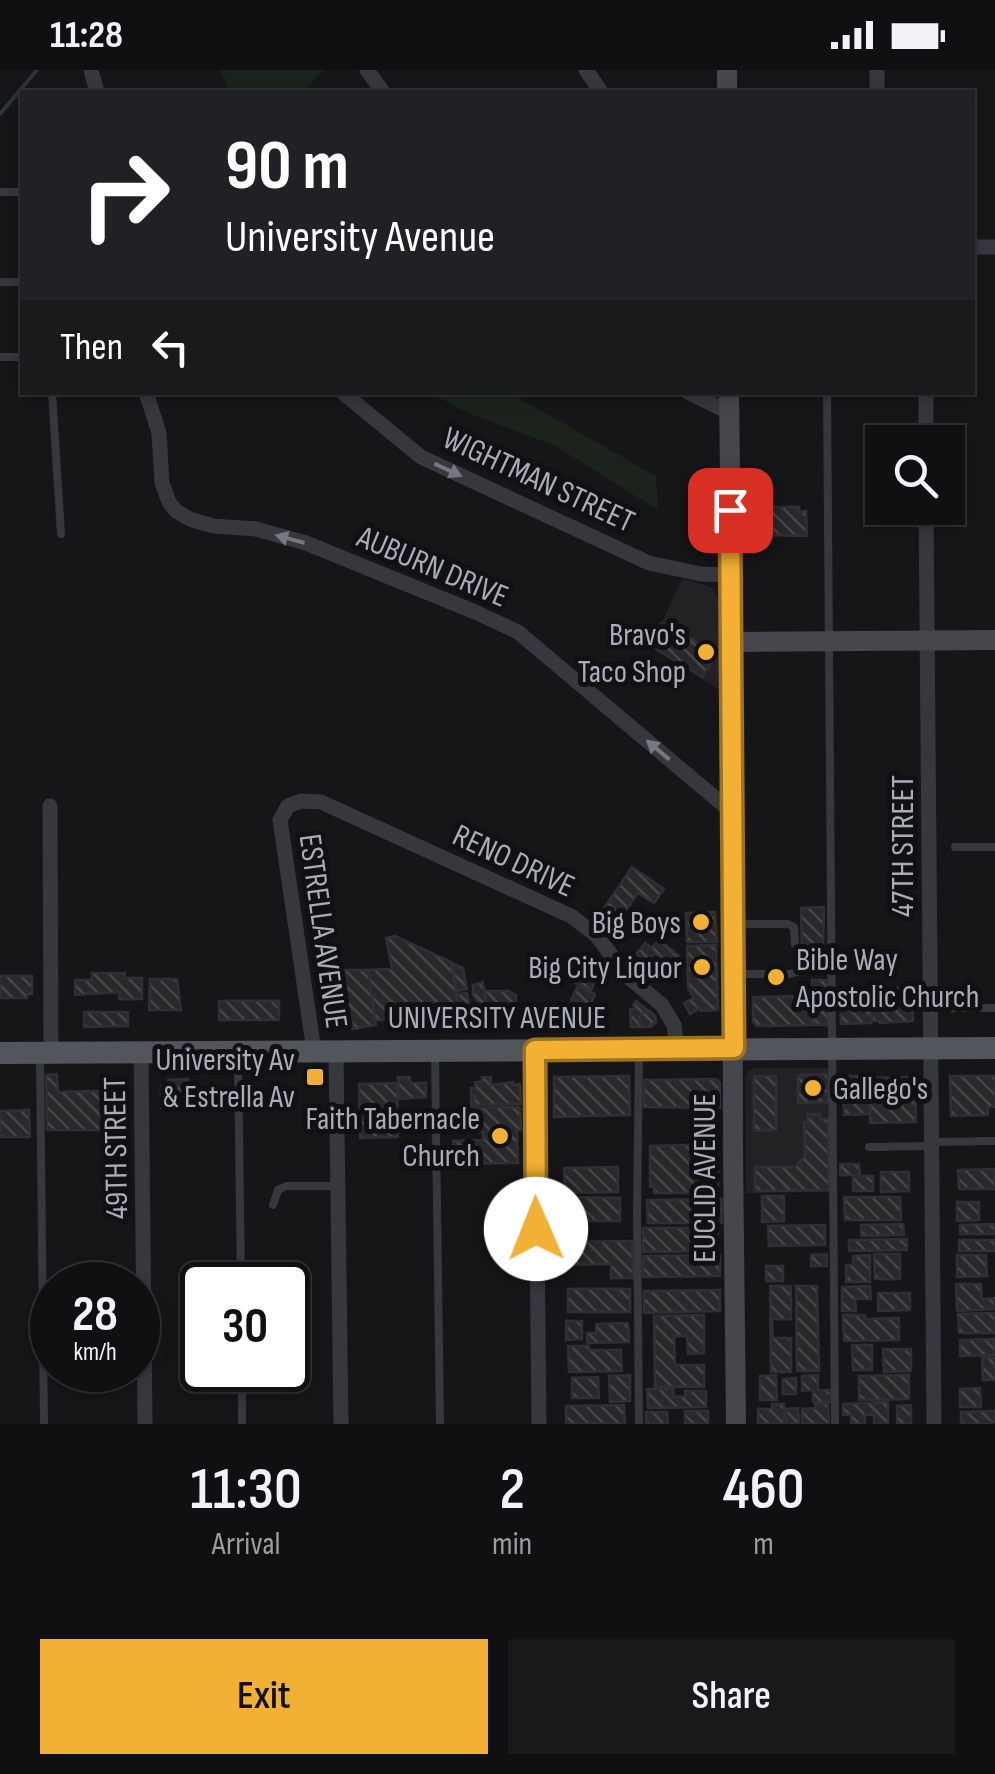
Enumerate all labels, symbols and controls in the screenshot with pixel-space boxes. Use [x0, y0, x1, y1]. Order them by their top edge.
text: 11:28 [50, 13, 123, 58]
text: 90 m [225, 125, 349, 209]
icon: right [60, 130, 190, 260]
text: University Avenue [225, 210, 495, 265]
icon: left [143, 320, 198, 375]
text: Then [60, 325, 123, 370]
street label: WIGHTMAN STREET [436, 419, 641, 542]
map controls [865, 425, 965, 525]
button: search [865, 425, 965, 525]
one-way arrow [434, 462, 463, 479]
pin [688, 468, 773, 553]
icon: arrive [703, 483, 758, 538]
street label: AUBURN DRIVE [350, 518, 514, 617]
one-way arrow [274, 530, 305, 546]
place label: Bravo's Taco Shop [578, 616, 686, 692]
marker: Bravo's Taco Shop [695, 641, 717, 663]
one-way arrow [646, 740, 671, 762]
street label: 47TH STREET [884, 775, 923, 917]
street label: RENO DRIVE [446, 816, 580, 906]
street label: ESTRELLA AVENUE [290, 831, 355, 1031]
place label: Big Boys [592, 904, 681, 943]
marker: Big Boys [690, 911, 712, 933]
place label: Bible Way Apostolic Church [795, 941, 979, 1017]
place label: Big City Liquor [528, 949, 682, 988]
marker: Big City Liquor [691, 956, 713, 978]
marker: Bible Way Apostolic Church [765, 966, 787, 988]
street label: UNIVERSITY AVENUE [388, 999, 606, 1038]
place label: University Av & Estrella Av [155, 1041, 295, 1117]
marker: University Av & Estrella Av [304, 1066, 326, 1088]
place label: Gallego's [833, 1070, 928, 1109]
street label: 49TH STREET [96, 1076, 137, 1220]
marker: Gallego's [802, 1077, 824, 1099]
street label: EUCLID AVENUE [686, 1093, 725, 1263]
place label: Faith Tabernacle Church [305, 1100, 480, 1176]
marker: Faith Tabernacle Church [489, 1125, 511, 1147]
position arrow [484, 1177, 588, 1281]
speed limit sign: 30 [180, 1262, 310, 1392]
text: 28 [72, 1285, 118, 1345]
text: km/h [73, 1337, 117, 1368]
text: 11:30 [190, 1454, 302, 1526]
text: 2 [499, 1454, 525, 1526]
text: 460 [723, 1454, 805, 1526]
text: Arrival [212, 1525, 280, 1564]
text: min [492, 1525, 532, 1564]
text: m [753, 1525, 774, 1564]
button: Exit [40, 1639, 488, 1754]
button: Share [508, 1639, 955, 1754]

